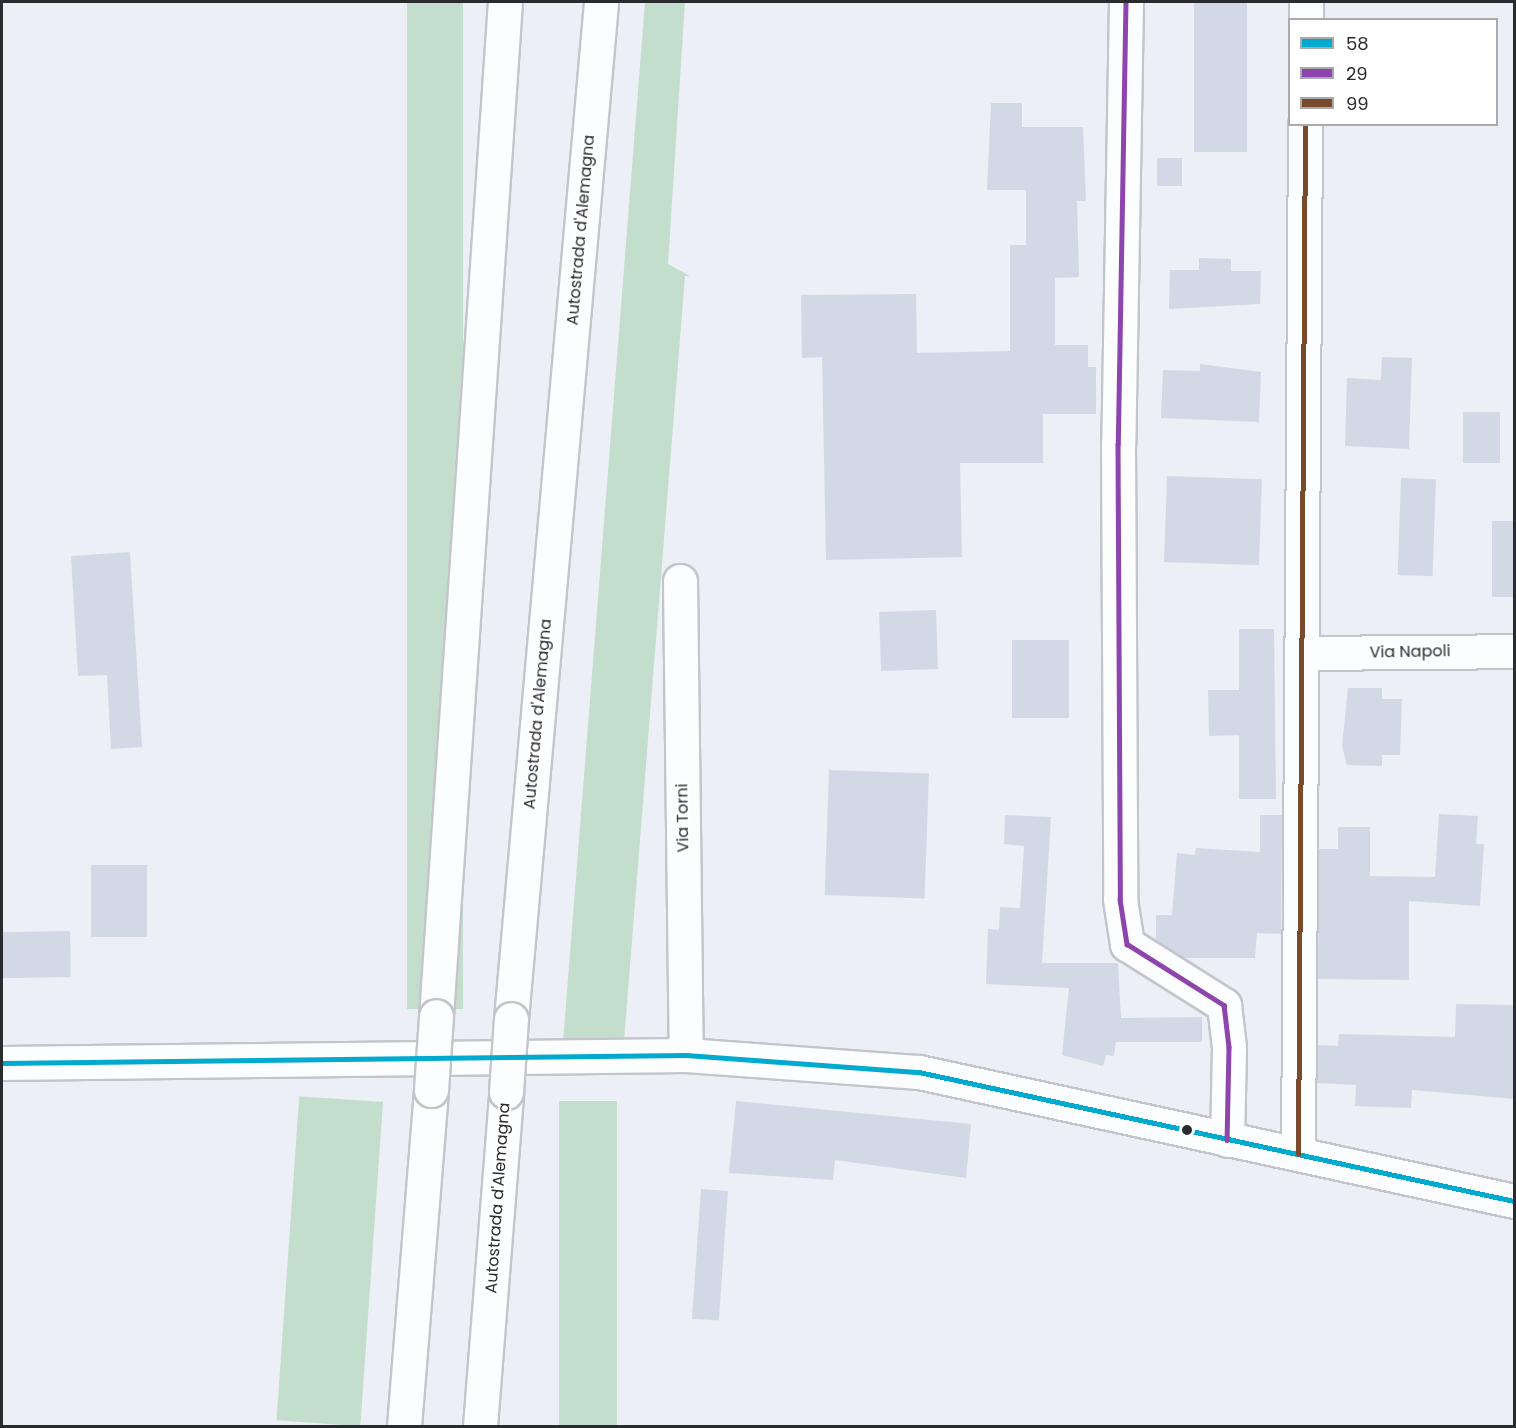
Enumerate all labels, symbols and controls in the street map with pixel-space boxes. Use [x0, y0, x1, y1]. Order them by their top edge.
legend [1288, 18, 1498, 126]
text: 58 [1346, 31, 1369, 56]
text: 29 [1346, 61, 1368, 86]
text: 99 [1346, 91, 1369, 116]
street label: Autostrada d'Alemagna [563, 134, 599, 326]
street label: Autostrada d'Alemagna [520, 618, 556, 810]
street label: Via Napoli [1369, 642, 1451, 662]
street label: Via Torni [673, 783, 693, 853]
street label: Autostrada d'Alemagna [482, 1102, 514, 1294]
unlabelled marker [1181, 1124, 1193, 1136]

